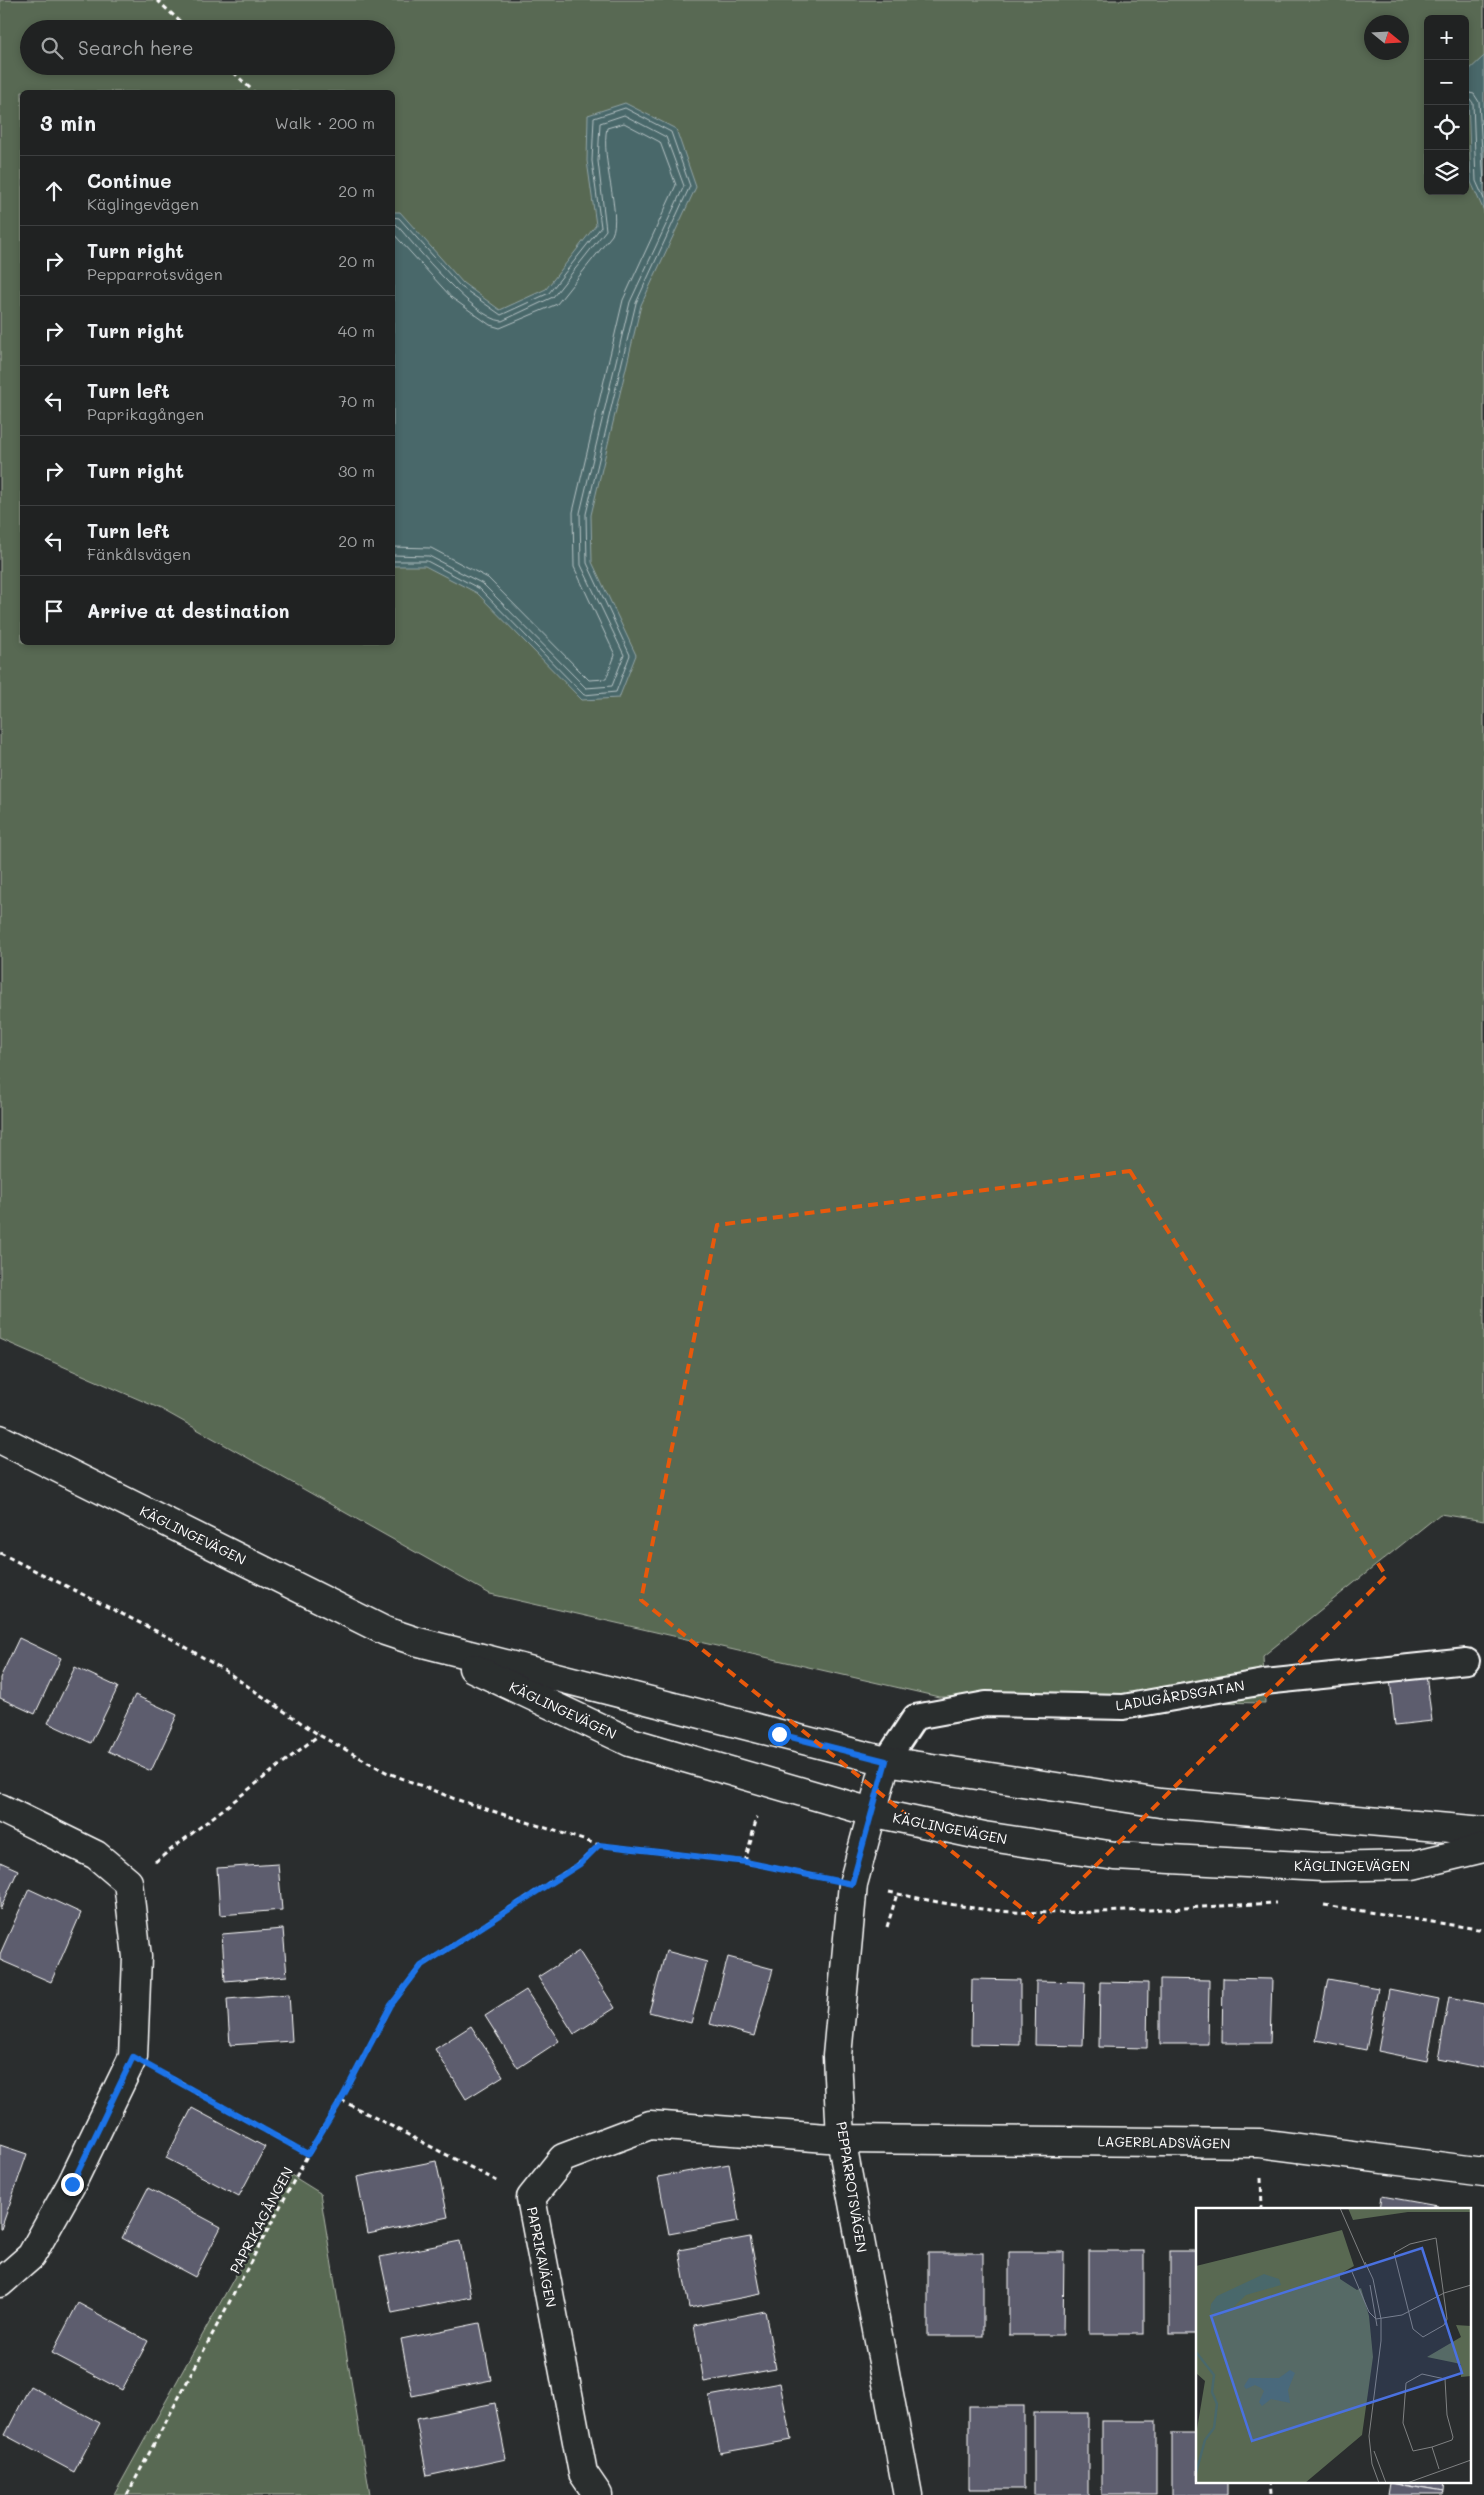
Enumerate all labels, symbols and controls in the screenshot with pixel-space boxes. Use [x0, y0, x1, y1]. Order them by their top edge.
north arrow [1364, 15, 1409, 60]
map controls [1424, 15, 1469, 195]
button: + [1424, 15, 1469, 60]
search box [20, 20, 395, 75]
icon: search [38, 34, 66, 62]
text: Search here [78, 35, 194, 60]
button: − [1424, 60, 1469, 105]
button: locate [1424, 105, 1469, 150]
text: 3 min [40, 109, 96, 136]
text: Walk · 200 m [275, 112, 375, 133]
button: layers [1424, 150, 1469, 195]
text: Continue [87, 168, 172, 193]
icon: ahead [40, 177, 68, 205]
text: 20 m [338, 180, 375, 201]
text: Käglingevägen [87, 193, 199, 214]
text: Turn right [87, 238, 184, 263]
icon: right [40, 247, 68, 275]
text: 20 m [338, 250, 375, 271]
text: Pepparrotsvägen [87, 263, 223, 284]
icon: right [40, 317, 68, 345]
text: Turn right [87, 318, 184, 343]
text: 40 m [338, 320, 375, 341]
text: Turn left [87, 378, 170, 403]
icon: left [40, 387, 68, 415]
text: 70 m [338, 390, 375, 411]
text: Paprikagången [87, 403, 204, 424]
icon: right [40, 457, 68, 485]
text: Turn right [87, 458, 184, 483]
text: 30 m [338, 460, 375, 481]
text: Turn left [87, 518, 170, 543]
icon: left [40, 527, 68, 555]
text: 20 m [338, 530, 375, 551]
text: Fänkålsvägen [87, 543, 191, 564]
icon: arrive [40, 597, 68, 625]
text: Arrive at destination [87, 598, 290, 623]
street label: KÄGLINGEVÄGEN [137, 1501, 249, 1569]
street label: LADUGÅRDSGATAN [1114, 1675, 1246, 1715]
street label: KÄGLINGEVÄGEN [506, 1677, 620, 1743]
route start [768, 1723, 791, 1746]
street label: KÄGLINGEVÄGEN [891, 1808, 1009, 1848]
street label: KÄGLINGEVÄGEN [1294, 1856, 1410, 1875]
street label: PEPPARROTSVÄGEN [832, 2120, 872, 2254]
street label: LAGERBLADSVÄGEN [1097, 2131, 1231, 2153]
street label: PAPRIKAGÅNGEN [225, 2163, 297, 2277]
route end [61, 2173, 84, 2196]
street label: PAPRIKAVÄGEN [523, 2205, 561, 2309]
inset map [1196, 2208, 1472, 2482]

